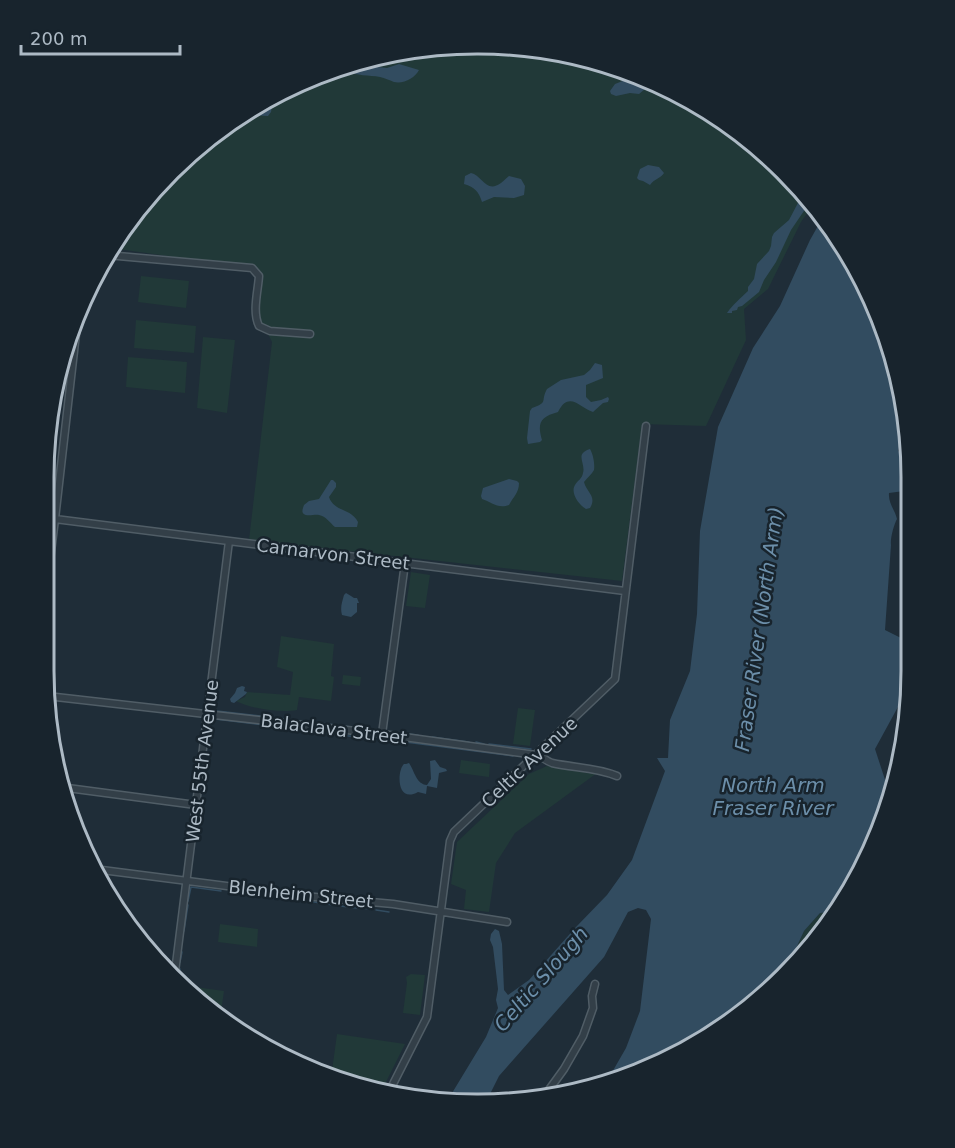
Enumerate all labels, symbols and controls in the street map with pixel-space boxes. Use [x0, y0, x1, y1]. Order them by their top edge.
scale bar [21, 18, 180, 56]
text: 200 m [30, 28, 88, 49]
water label: Fraser River (North Arm) [730, 505, 788, 753]
street label: Carnarvon Street [255, 534, 411, 574]
street label: West 55th Avenue [182, 678, 222, 844]
street label: Balaclava Street [260, 710, 408, 748]
street label: Celtic Avenue [477, 712, 581, 812]
water label: North Arm Fraser River [712, 773, 835, 820]
street label: Blenheim Street [228, 876, 374, 912]
water label: Celtic Slough [489, 922, 593, 1036]

